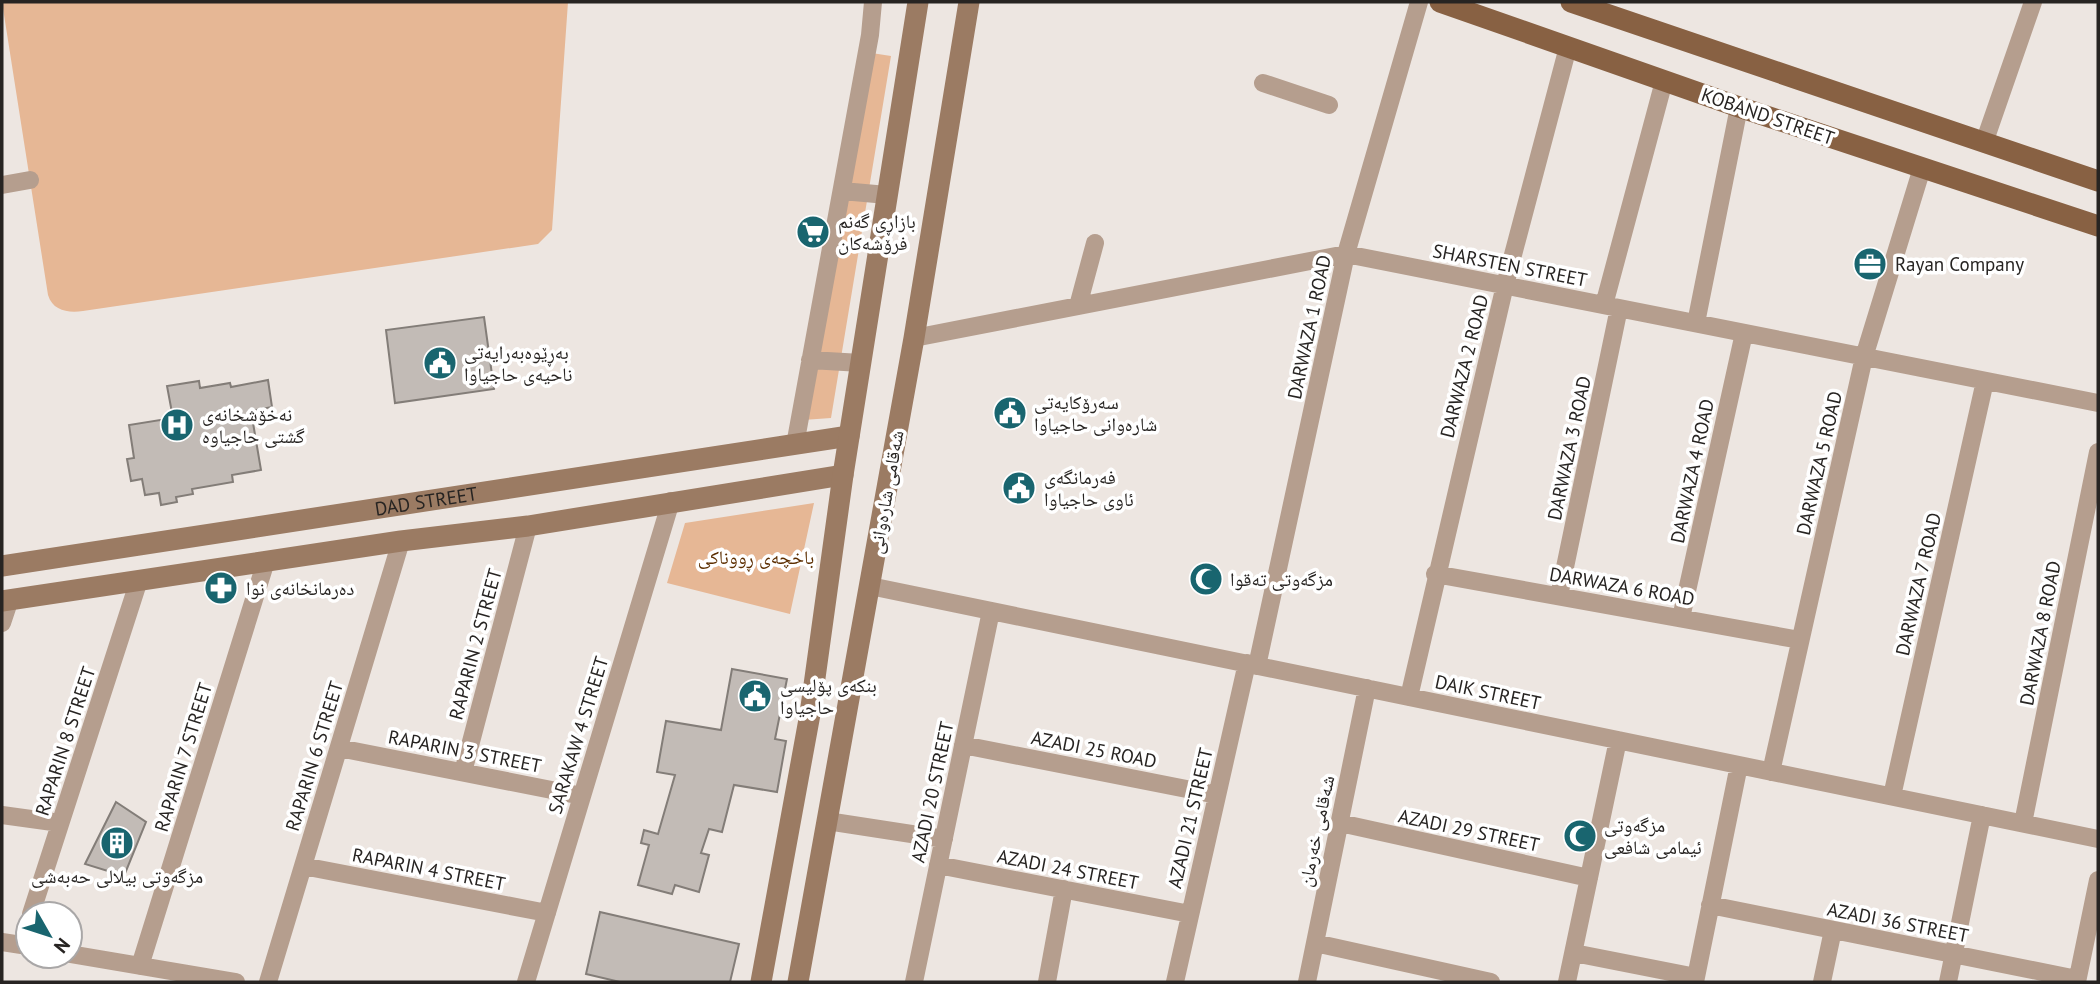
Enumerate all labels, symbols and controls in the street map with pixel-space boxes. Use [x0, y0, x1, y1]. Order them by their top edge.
street label: KOBAND STREET [1698, 82, 1838, 150]
place label: بازاڕی گەنم فرۆشەکان [838, 209, 916, 255]
supermarket icon: بازاڕی گەنم فرۆشەکان [794, 213, 832, 251]
street label: SHARSTEN STREET [1431, 238, 1590, 292]
office icon: Rayan Company [1851, 245, 1889, 283]
place label: Rayan Company [1895, 252, 2024, 276]
street label: DARWAZA 1 ROAD [1282, 253, 1336, 401]
street label: DARWAZA 2 ROAD [1435, 292, 1493, 440]
place label: بەڕێوەبەرایەتی ناحیەی حاجیاوا [464, 340, 572, 386]
public building icon: بەڕێوەبەرایەتی ناحیەی حاجیاوا [421, 344, 459, 382]
street label: DARWAZA 3 ROAD [1542, 374, 1596, 522]
street label: DARWAZA 5 ROAD [1791, 389, 1847, 537]
place label: سەرۆکایەتی شارەوانی حاجیاوا [1034, 390, 1157, 436]
public building icon: سەرۆکایەتی شارەوانی حاجیاوا [991, 394, 1029, 432]
street label: DARWAZA 4 ROAD [1665, 397, 1719, 545]
place label: نەخۆشخانەی گشتی حاجیاوە [202, 402, 305, 448]
hospital icon: نەخۆشخانەی گشتی حاجیاوە [158, 406, 196, 444]
street label: شەقامی شارەوانی [863, 428, 909, 556]
place label: فەرمانگەی ئاوی حاجیاوا [1044, 465, 1134, 511]
public building icon: فەرمانگەی ئاوی حاجیاوا [1000, 469, 1038, 507]
street label: DAD STREET [373, 481, 479, 521]
street label: DARWAZA 7 ROAD [1890, 510, 1946, 658]
park label: باخچەی ڕووناکی [698, 545, 814, 572]
street label: DARWAZA 8 ROAD [2014, 559, 2066, 707]
mosque icon: مزگەوتی تەقوا [1187, 560, 1225, 598]
street label: DARWAZA 6 ROAD [1548, 561, 1696, 611]
street label: RAPARIN 2 STREET [443, 565, 507, 722]
place label: مزگەوتی تەقوا [1230, 567, 1333, 591]
pharmacy icon: دەرمانخانەی نوا [202, 569, 240, 607]
place label: دەرمانخانەی نوا [246, 576, 355, 600]
street label: SARAKAW 4 STREET [543, 653, 613, 817]
street label: RAPARIN 8 STREET [30, 663, 101, 819]
street label: DAIK STREET [1433, 669, 1544, 715]
place label: بنکەی پۆلیسی حاجیاوا [780, 673, 877, 719]
public building icon: بنکەی پۆلیسی حاجیاوا [736, 677, 774, 715]
street label: RAPARIN 6 STREET [280, 678, 348, 834]
street label: RAPARIN 7 STREET [149, 679, 217, 834]
street label: AZADI 20 STREET [905, 719, 959, 865]
street label: RAPARIN 3 STREET [386, 724, 544, 778]
street label: AZADI 25 ROAD [1029, 725, 1159, 773]
street label: AZADI 21 STREET [1162, 745, 1218, 891]
street label: شەقامی خەرمان [1292, 773, 1340, 889]
street label: AZADI 29 STREET [1396, 803, 1542, 857]
place label: مزگەوتی ئیمامی شافعی [1604, 813, 1702, 859]
mosque icon: مزگەوتی ئیمامی شافعی [1561, 817, 1599, 855]
building icon: مزگەوتی بیلالی حەبەشی [98, 824, 136, 862]
street label: RAPARIN 4 STREET [350, 842, 508, 896]
street label: AZADI 24 STREET [995, 844, 1141, 895]
place label: مزگەوتی بیلالی حەبەشی [31, 864, 203, 888]
street label: AZADI 36 STREET [1825, 897, 1971, 948]
north arrow [14, 900, 84, 970]
text: N [49, 933, 75, 958]

